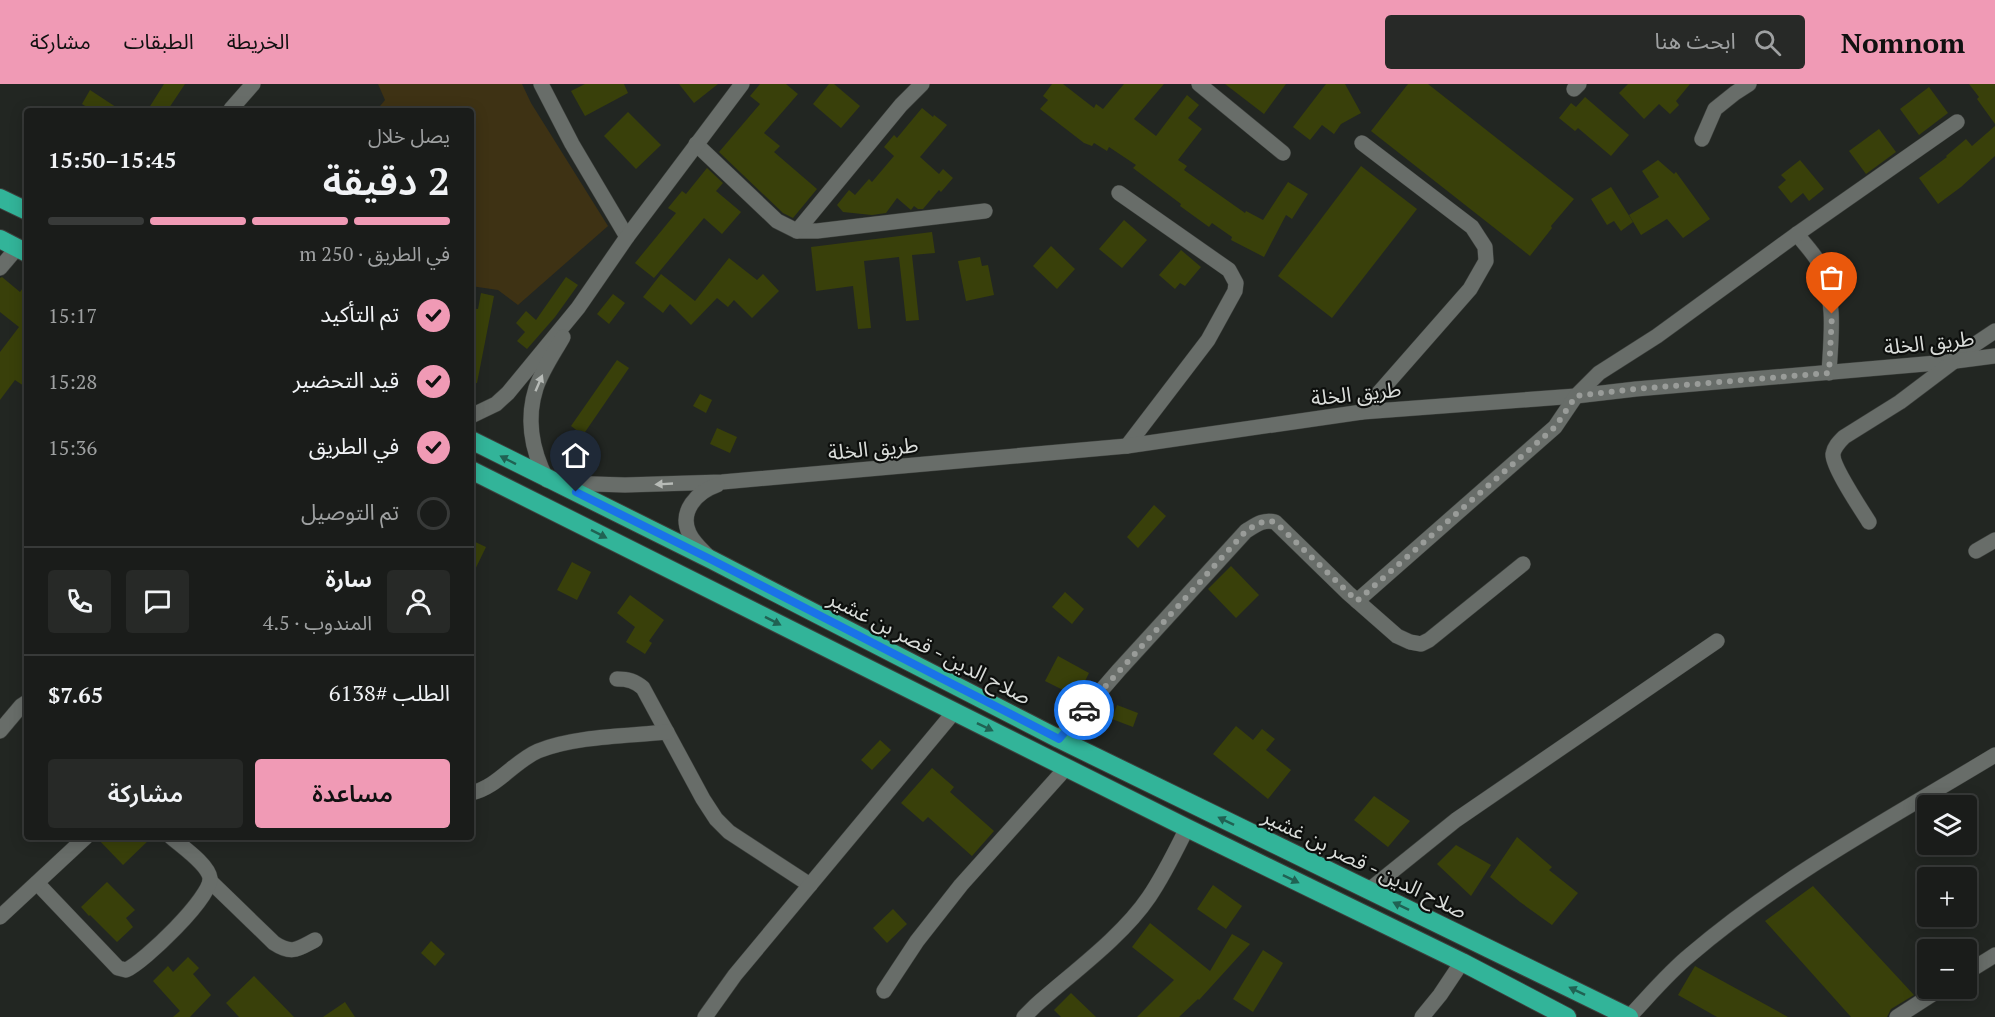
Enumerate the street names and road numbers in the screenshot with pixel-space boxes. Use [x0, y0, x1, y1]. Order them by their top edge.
street label: طريق الخلة [1882, 323, 1976, 361]
street label: طريق الخلة [1309, 374, 1403, 412]
street label: طريق الخلة [827, 430, 919, 466]
street label: صلاح الدين - قصر بن غشير [822, 583, 1036, 712]
street label: صلاح الدين - قصر بن غشير [1256, 801, 1472, 927]

